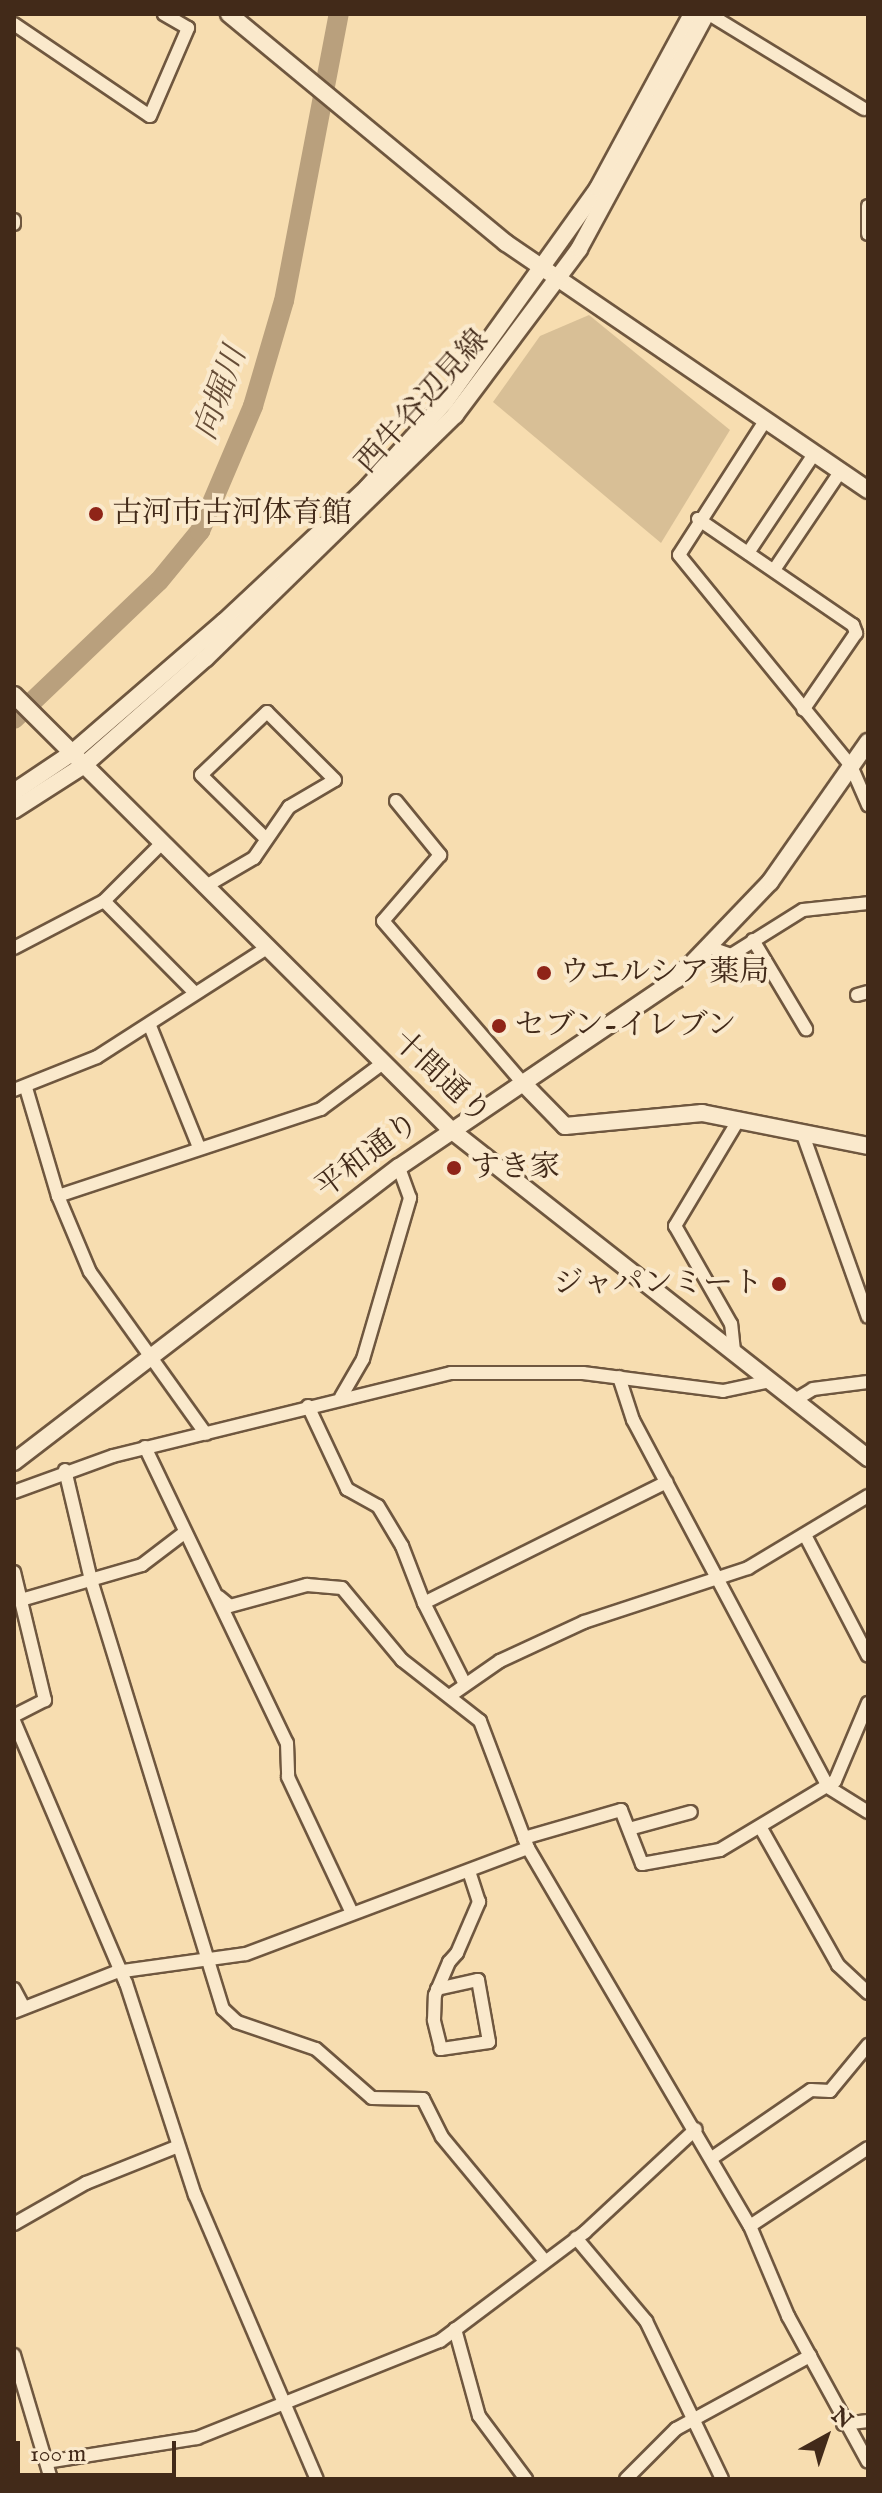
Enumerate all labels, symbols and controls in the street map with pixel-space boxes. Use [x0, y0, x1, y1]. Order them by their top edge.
street label: 西牛谷辺見線 [349, 323, 497, 481]
water label: 向堀川 [188, 342, 256, 446]
place label: 古河市古河体育館 [112, 496, 352, 532]
marker: 古河市古河体育館 [87, 505, 105, 523]
place label: ウエルシア薬局 [560, 955, 770, 991]
marker: ウエルシア薬局 [535, 964, 553, 982]
place label: セブン-イレブン [515, 1008, 739, 1044]
marker: セブン-イレブン [490, 1017, 508, 1035]
street label: 十間通り [385, 1024, 497, 1132]
street label: 平和通り [309, 1106, 427, 1206]
place label: すき家 [470, 1150, 560, 1186]
marker: すき家 [445, 1159, 463, 1177]
place label: ジャパンミート [553, 1266, 763, 1302]
marker: ジャパンミート [770, 1275, 788, 1293]
north arrow [786, 2397, 866, 2477]
text: N [825, 2402, 858, 2435]
scale bar [20, 2425, 180, 2475]
text: 100 m [30, 2439, 86, 2470]

